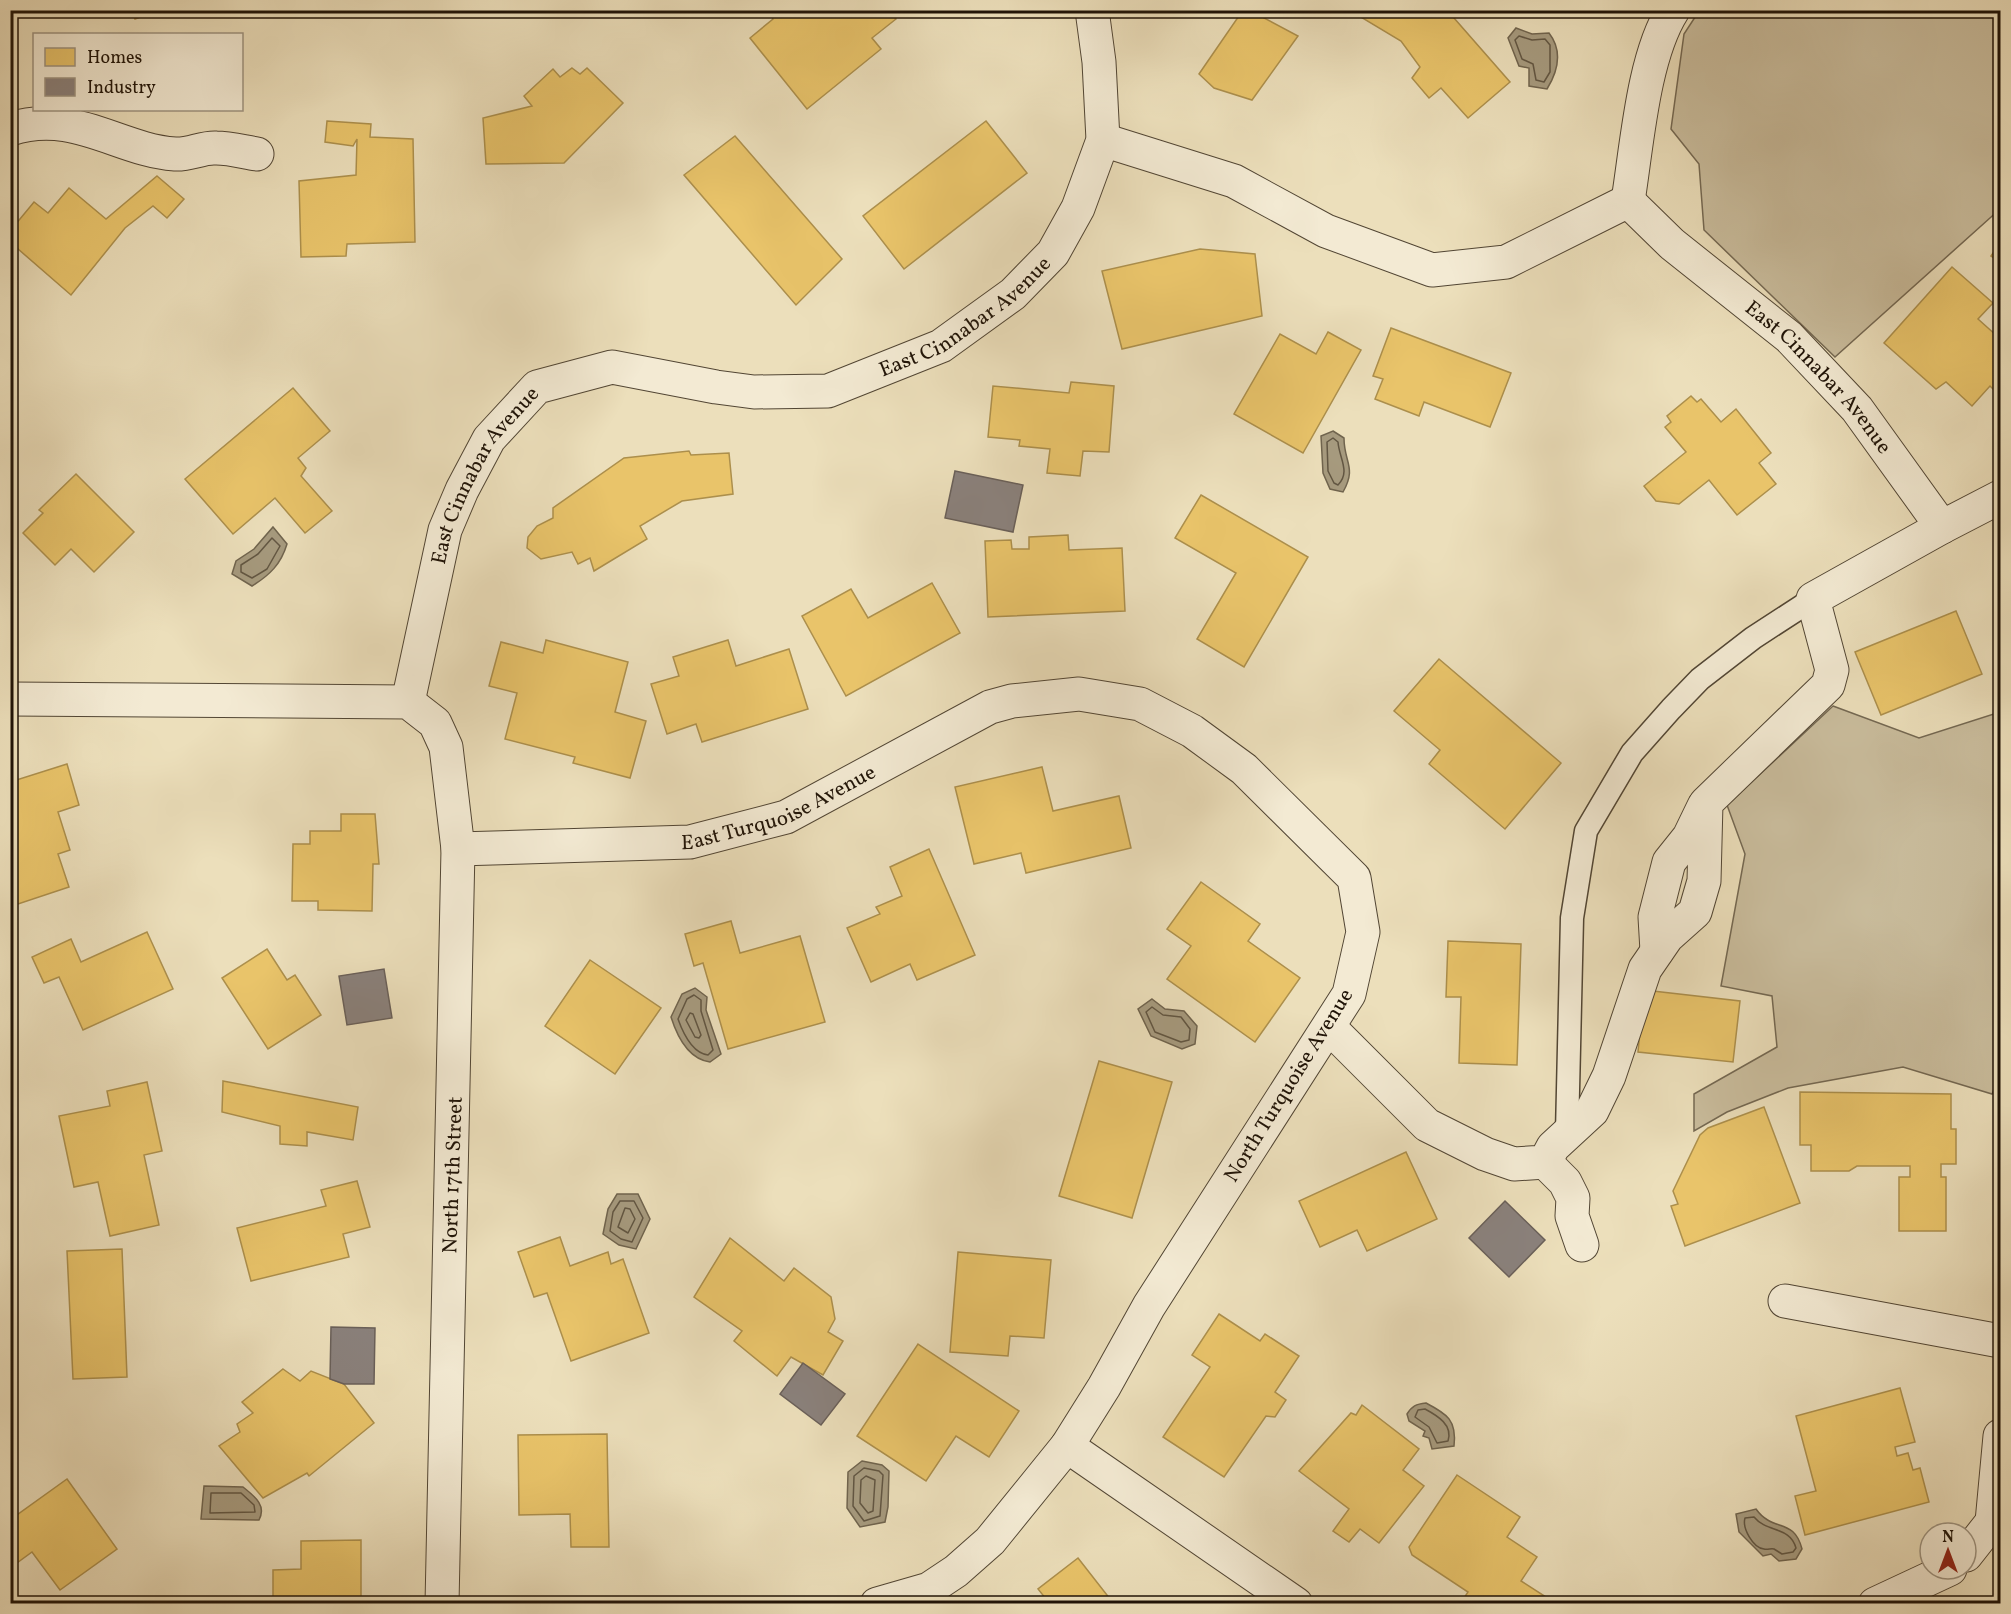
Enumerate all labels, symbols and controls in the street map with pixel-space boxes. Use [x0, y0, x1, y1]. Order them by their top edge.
legend [33, 33, 243, 111]
text: Homes [87, 46, 142, 71]
text: Industry [87, 76, 156, 101]
street label: East Cinnabar Avenue [875, 250, 1058, 385]
street label: East Cinnabar Avenue [1738, 294, 1898, 460]
street label: East Cinnabar Avenue [425, 381, 547, 567]
street label: East Turquoise Avenue [681, 758, 881, 858]
street label: North Turquoise Avenue [1218, 983, 1361, 1188]
street label: North 17th Street [436, 1096, 471, 1254]
north arrow [1918, 1521, 1978, 1581]
text: N [1942, 1527, 1954, 1549]

